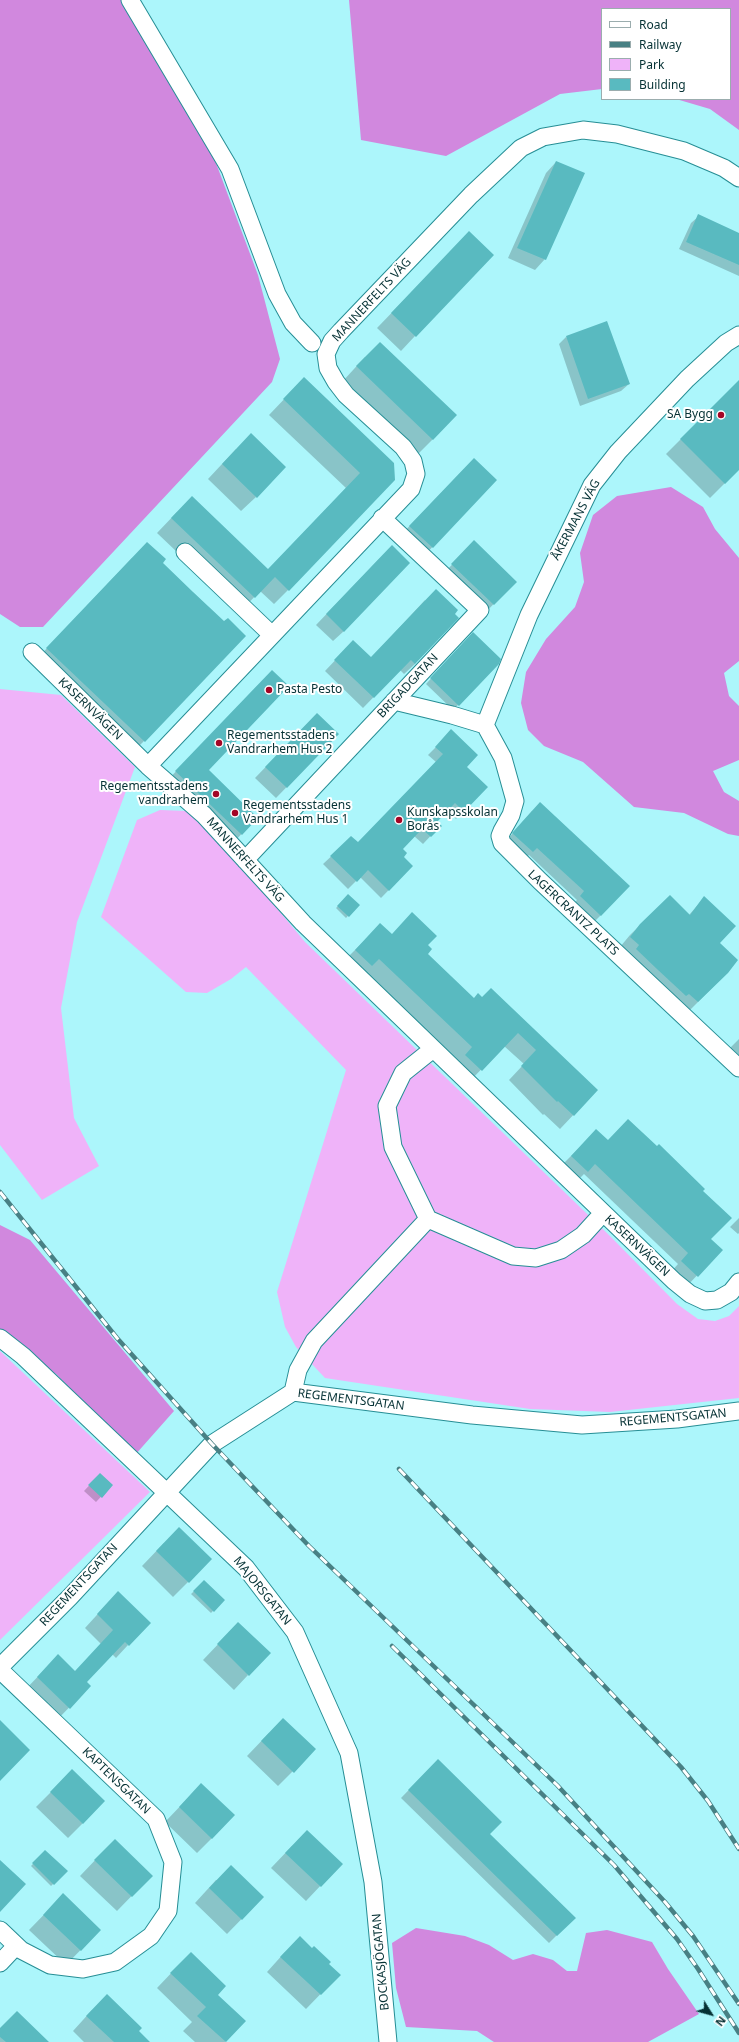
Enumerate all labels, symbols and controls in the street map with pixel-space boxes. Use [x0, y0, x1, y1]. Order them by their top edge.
legend [601, 8, 731, 100]
text: Road [639, 16, 668, 33]
text: Railway [639, 36, 682, 53]
text: Park [639, 56, 664, 73]
text: Building [639, 76, 686, 93]
street label: MANNERFELTS VÄG [330, 255, 414, 345]
place label: SA Bygg [667, 408, 713, 422]
marker: SA Bygg [716, 410, 726, 420]
street label: ÅKERMANS VÄG [549, 477, 603, 563]
street label: BRIGADGATAN [375, 651, 441, 721]
street label: KASERNVÄGEN [55, 675, 125, 743]
place label: Pasta Pesto [277, 683, 342, 697]
marker: Pasta Pesto [264, 685, 274, 695]
place label: Regementsstadens Vandrarhem Hus 2 [227, 729, 335, 757]
marker: Regementsstadens Vandrarhem Hus 2 [214, 738, 224, 748]
place label: Regementsstadens vandrarhem [100, 780, 208, 808]
marker: Regementsstadens vandrarhem [211, 789, 221, 799]
place label: Regementsstadens Vandrarhem Hus 1 [243, 799, 351, 827]
place label: Kunskapsskolan Borås [407, 806, 498, 834]
marker: Regementsstadens Vandrarhem Hus 1 [230, 808, 240, 818]
street label: MANNERFELTS VÄG [203, 815, 287, 905]
marker: Kunskapsskolan Borås [394, 815, 404, 825]
street label: LAGERCRANTZ PLATS [525, 867, 621, 959]
street label: KASERNVÄGEN [602, 1212, 672, 1280]
street label: REGEMENTSGATAN [297, 1386, 405, 1414]
street label: REGEMENTSGATAN [619, 1406, 727, 1430]
street label: REGEMENTSGATAN [37, 1541, 121, 1629]
street label: MAJORSGATAN [230, 1554, 294, 1628]
street label: KAPTENSGATAN [79, 1745, 153, 1817]
street label: BOCKASJÖGATAN [370, 1913, 392, 2011]
north arrow [691, 1994, 731, 2034]
text: N [712, 2013, 730, 2030]

